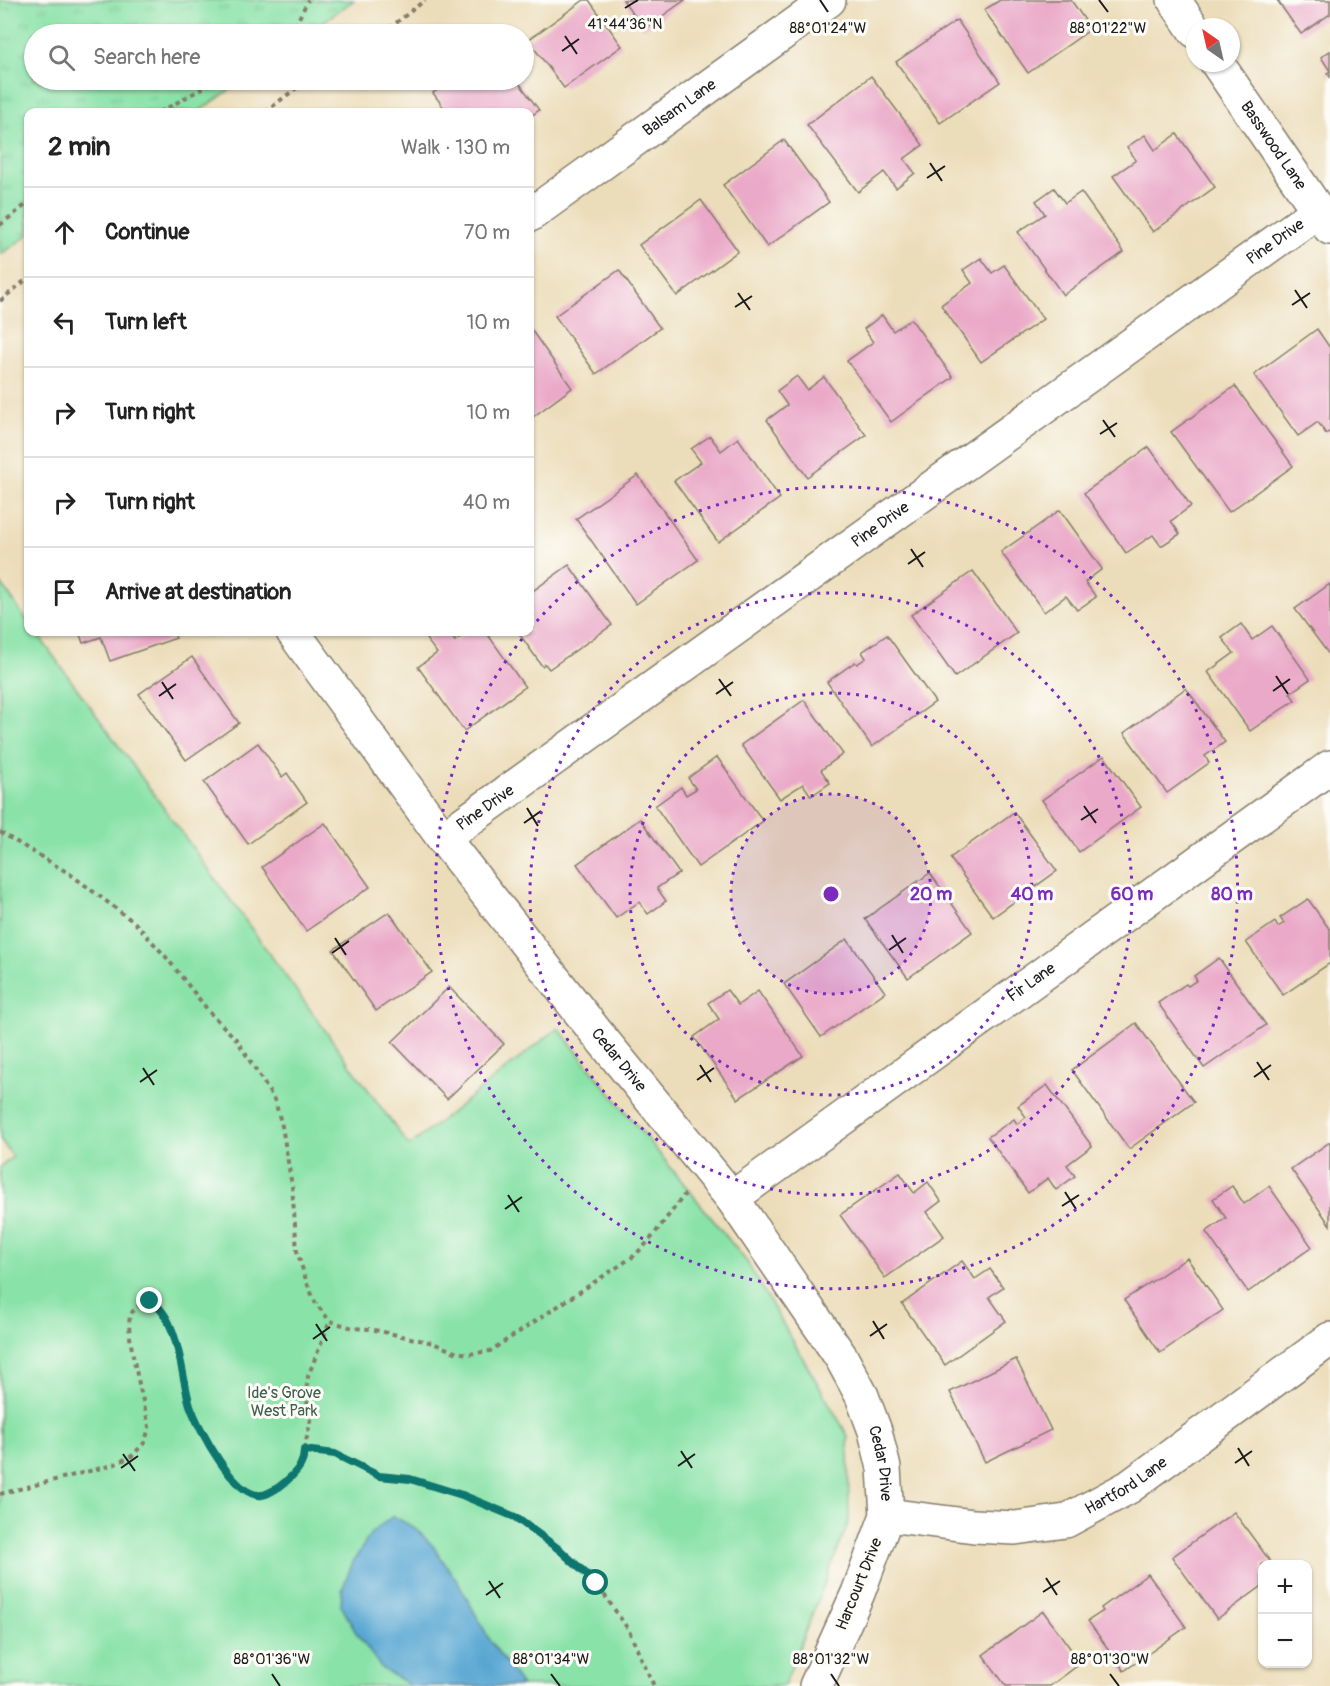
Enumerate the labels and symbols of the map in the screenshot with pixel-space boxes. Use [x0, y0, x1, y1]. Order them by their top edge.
text: 41°44'36"N [588, 15, 662, 34]
north arrow [1186, 18, 1240, 72]
text: 88°01'24"W [790, 19, 867, 38]
text: 88°01'22"W [1070, 19, 1146, 38]
street label: Balsam Lane [639, 74, 720, 141]
street label: Basswood Lane [1236, 97, 1311, 194]
street label: Pine Drive [1243, 214, 1308, 269]
street label: Pine Drive [848, 497, 913, 552]
street label: Pine Drive [453, 780, 518, 835]
text: 20 m [910, 883, 952, 906]
text: 40 m [1011, 883, 1053, 906]
text: 60 m [1111, 883, 1153, 906]
text: 80 m [1211, 883, 1253, 906]
centre of rings [821, 884, 841, 904]
street label: Fir Lane [1003, 958, 1059, 1006]
street label: Cedar Drive [587, 1024, 651, 1096]
route end [136, 1287, 162, 1313]
park label: Ide's Grove West Park [247, 1383, 321, 1421]
street label: Cedar Drive [864, 1423, 896, 1502]
street label: Hartford Lane [1081, 1452, 1171, 1519]
street label: Harcourt Drive [831, 1535, 887, 1633]
route start [582, 1569, 608, 1595]
text: 88°01'36"W [234, 1650, 311, 1669]
text: 88°01'34"W [513, 1650, 590, 1669]
text: 88°01'32"W [793, 1650, 869, 1669]
text: 88°01'30"W [1071, 1650, 1149, 1669]

